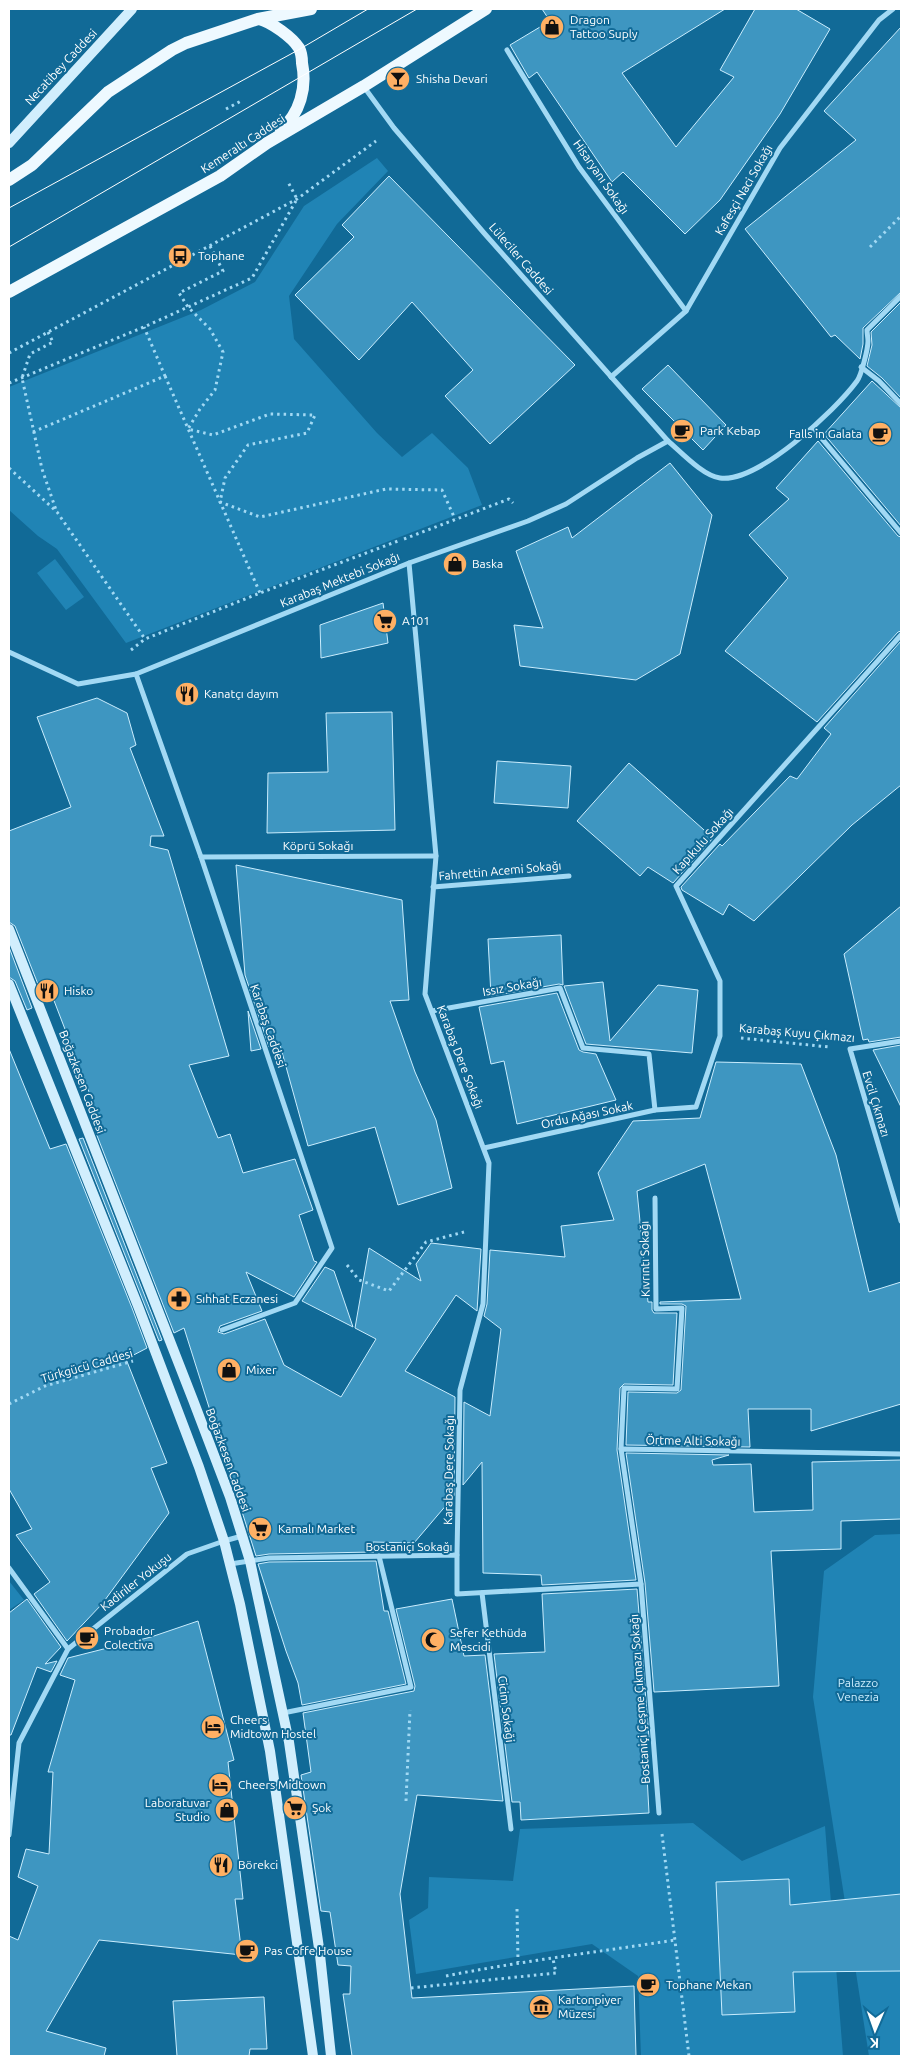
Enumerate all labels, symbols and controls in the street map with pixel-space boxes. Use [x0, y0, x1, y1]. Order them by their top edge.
place label: Dragon Tattoo Suply [570, 13, 638, 40]
shop icon: Dragon Tattoo Suply [539, 14, 565, 40]
street label: Necatibey Caddesi [22, 26, 99, 107]
bar icon: Shisha Devari [385, 66, 411, 92]
place label: Shisha Devari [416, 72, 488, 85]
street label: Kemeraltı Caddesi [198, 112, 287, 176]
street label: Hisaryanı Sokağı [571, 137, 632, 216]
street label: Kafesçi Naci Sokağı [712, 142, 775, 237]
street label: Lüleciler Caddesi [487, 220, 556, 297]
bus stop icon: Tophane [167, 243, 193, 269]
place label: Tophane [198, 249, 245, 262]
cafe icon: Park Kebap [669, 418, 695, 444]
cafe icon: Falls in Galata [867, 421, 893, 447]
place label: Park Kebap [700, 424, 761, 437]
place label: Falls in Galata [789, 427, 862, 440]
street label: Karabaş Mektebi Sokağı [278, 550, 401, 609]
shop icon: Baska [442, 551, 468, 577]
place label: Baska [472, 557, 503, 570]
supermarket icon: A101 [372, 608, 398, 634]
place label: A101 [402, 614, 430, 627]
restaurant icon: Kanatçı dayım [174, 681, 200, 707]
place label: Kanatçı dayım [204, 687, 279, 700]
street label: Kapıkulu Sokağı [670, 805, 736, 876]
street label: Köprü Sokağı [283, 839, 353, 852]
street label: Fahrettin Acemi Sokağı [438, 859, 562, 882]
street label: Issız Sokağı [481, 975, 543, 998]
restaurant icon: Hisko [34, 978, 60, 1004]
street label: Karabaş Caddesi [248, 982, 289, 1069]
place label: Hisko [64, 984, 93, 997]
street label: Karabaş Dere Sokağı [435, 1003, 486, 1110]
street label: Karabaş Kuyu Çıkmazı [739, 1021, 855, 1044]
street label: Boğazkesen Caddesi [57, 1028, 108, 1135]
street label: Evcil Çıkmazı [860, 1069, 893, 1138]
street label: Ordu Ağası Sokak [540, 1098, 634, 1131]
street label: Kıvrıntı Sokağı [637, 1221, 652, 1297]
pharmacy icon: Sıhhat Eczanesi [166, 1286, 192, 1312]
place label: Sıhhat Eczanesi [196, 1292, 278, 1305]
street label: Türkgücü Caddesi [39, 1346, 134, 1385]
shop icon: Mixer [216, 1357, 242, 1383]
place label: Mixer [246, 1363, 277, 1376]
street label: Boğazkesen Caddesi [204, 1406, 253, 1514]
street label: Karabaş Dere Sokağı [441, 1415, 456, 1525]
street label: Örtme Alti Sokağı [645, 1433, 741, 1448]
supermarket icon: Kamalı Market [247, 1516, 273, 1542]
place label: Kamalı Market [278, 1522, 355, 1535]
street label: Bostaniçi Sokağı [365, 1540, 453, 1553]
street label: Kadiriler Yokuşu [98, 1550, 174, 1613]
street label: Bostaniçi Çeşme Çıkmazı Sokağı [627, 1614, 652, 1784]
place label: Probador Colectiva [104, 1624, 155, 1651]
cafe icon: Probador Colectiva [74, 1625, 100, 1651]
place label: Sefer Kethüda Mescidi [450, 1626, 527, 1653]
mosque icon: Sefer Kethüda Mescidi [420, 1627, 446, 1653]
street label: Cicim Sokaği [496, 1675, 517, 1743]
park label: Palazzo Venezia [837, 1676, 879, 1703]
place label: Cheers Midtown Hostel [230, 1713, 316, 1740]
hotel icon: Cheers Midtown Hostel [200, 1714, 226, 1740]
hotel icon: Cheers Midtown [207, 1772, 233, 1798]
place label: Cheers Midtown [238, 1778, 326, 1791]
supermarket icon: Şok [282, 1795, 308, 1821]
place label: Laboratuvar Studio [145, 1796, 210, 1823]
shop icon: Laboratuvar Studio [214, 1797, 240, 1823]
place label: Şok [312, 1801, 331, 1814]
restaurant icon: Börekci [208, 1852, 234, 1878]
place label: Börekci [238, 1858, 278, 1871]
cafe icon: Pas Coffe House [234, 1938, 260, 1964]
place label: Pas Coffe House [264, 1944, 352, 1957]
cafe icon: Tophane Mekan [635, 1972, 661, 1998]
place label: Tophane Mekan [666, 1978, 752, 1991]
place label: Kartonpiyer Müzesi [558, 1993, 622, 2020]
museum icon: Kartonpiyer Müzesi [528, 1994, 554, 2020]
north arrow [850, 2005, 900, 2055]
text: K [869, 2035, 879, 2051]

